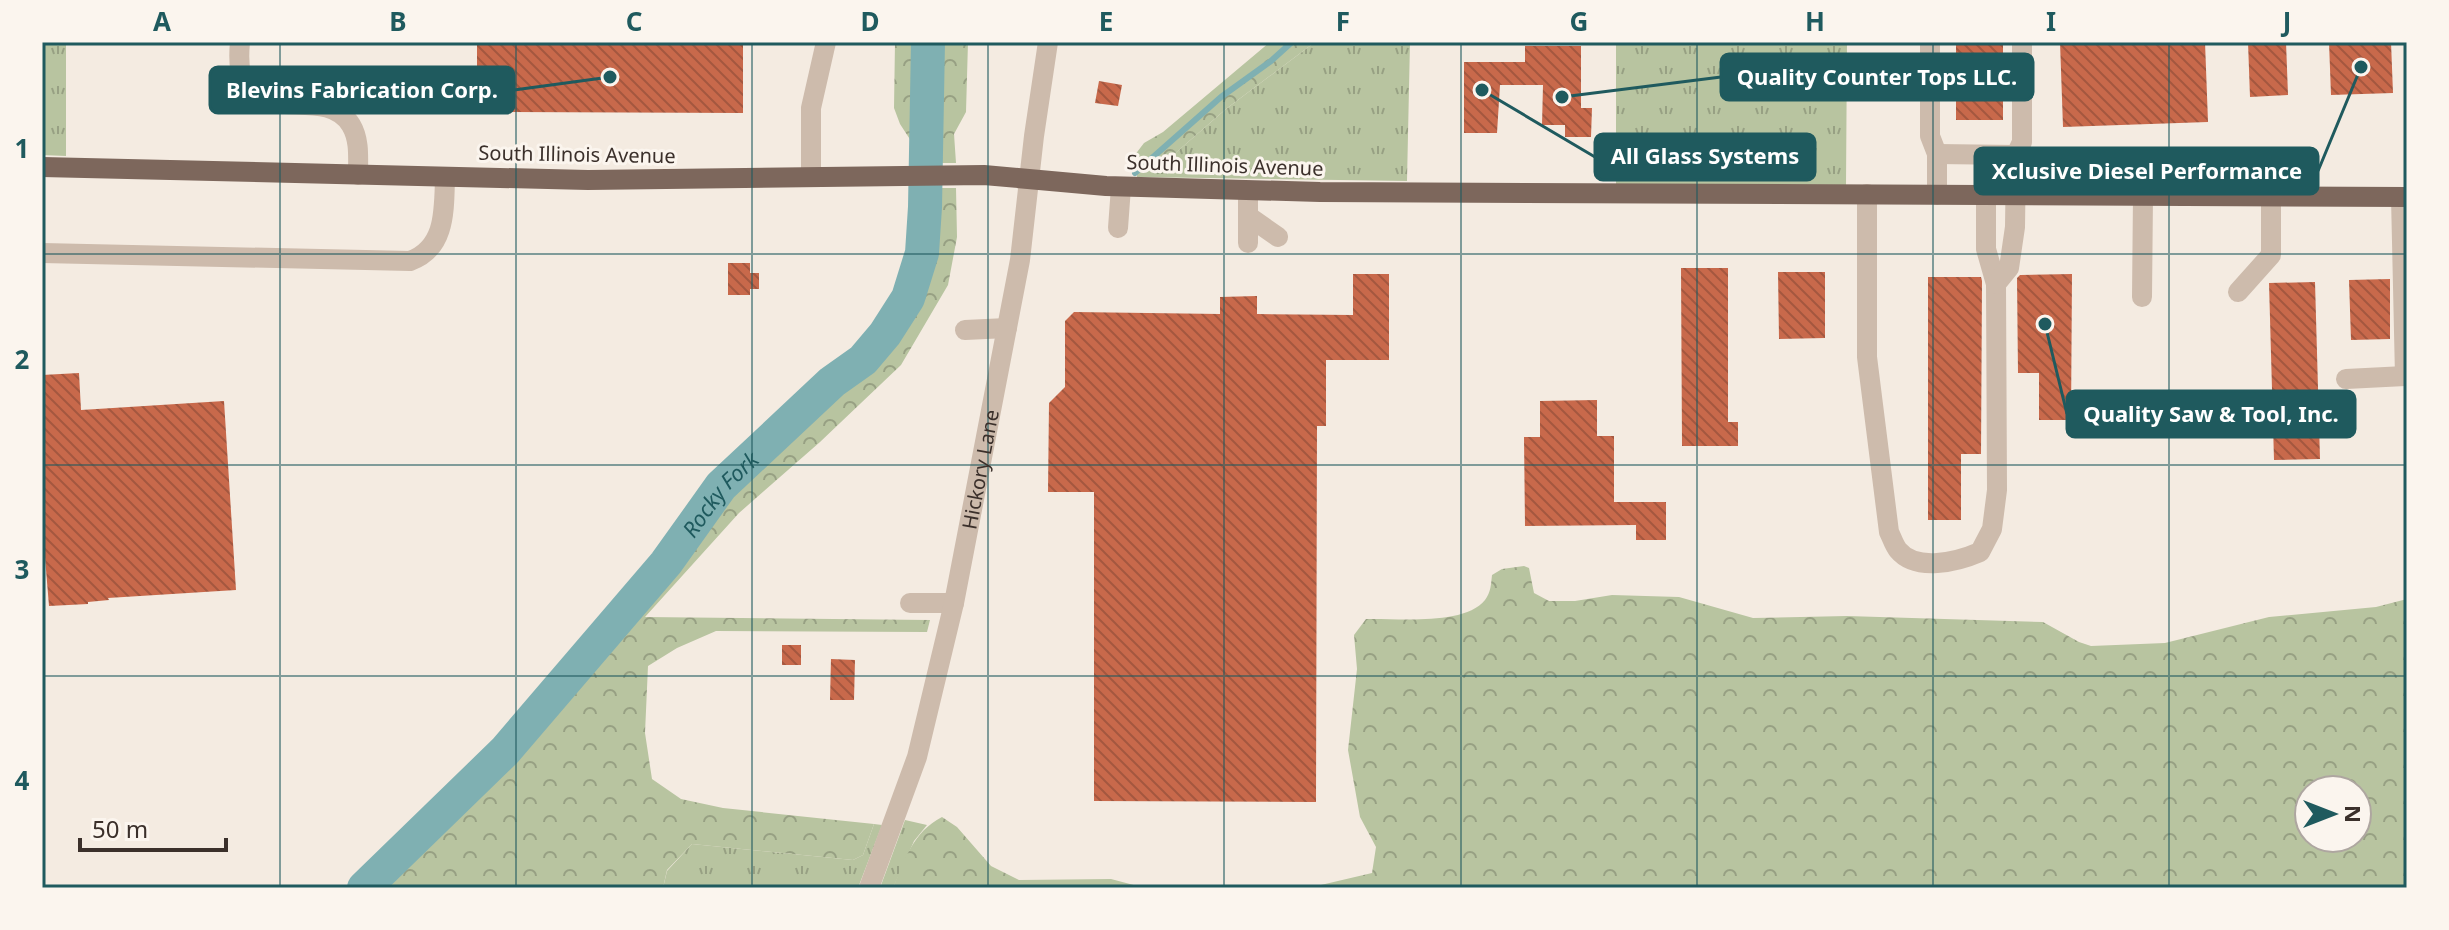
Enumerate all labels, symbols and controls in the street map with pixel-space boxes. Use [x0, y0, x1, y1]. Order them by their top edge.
text: A [153, 3, 171, 39]
text: B [389, 3, 407, 39]
text: C [626, 3, 642, 39]
text: D [860, 3, 880, 39]
text: E [1099, 3, 1113, 39]
text: F [1336, 3, 1350, 39]
text: G [1570, 3, 1588, 39]
text: H [1805, 3, 1825, 39]
text: I [2046, 3, 2056, 39]
text: J [2281, 3, 2291, 39]
callout: Quality Counter Tops LLC. [1721, 54, 2033, 100]
text: Quality Counter Tops LLC. [1737, 61, 2017, 91]
callout: Blevins Fabrication Corp. [210, 67, 514, 113]
text: Blevins Fabrication Corp. [226, 74, 498, 104]
text: 1 [15, 130, 29, 166]
callout: All Glass Systems [1595, 134, 1815, 180]
street label: South Illinois Avenue [478, 139, 676, 169]
text: All Glass Systems [1611, 140, 1799, 170]
street label: South Illinois Avenue [1126, 148, 1324, 182]
callout: Xclusive Diesel Performance [1975, 148, 2318, 194]
text: Xclusive Diesel Performance [1992, 155, 2302, 185]
text: 2 [15, 341, 30, 377]
callout: Quality Saw & Tool, Inc. [2067, 391, 2355, 437]
text: Quality Saw & Tool, Inc. [2083, 398, 2339, 428]
street label: Hickory Lane [955, 407, 1004, 532]
water label: Rocky Fork [675, 443, 765, 543]
text: 3 [15, 551, 29, 587]
text: 4 [15, 762, 30, 798]
north arrow [2293, 774, 2373, 854]
scale bar [80, 802, 226, 852]
text: N [2339, 805, 2369, 823]
text: 50 m [92, 812, 148, 845]

